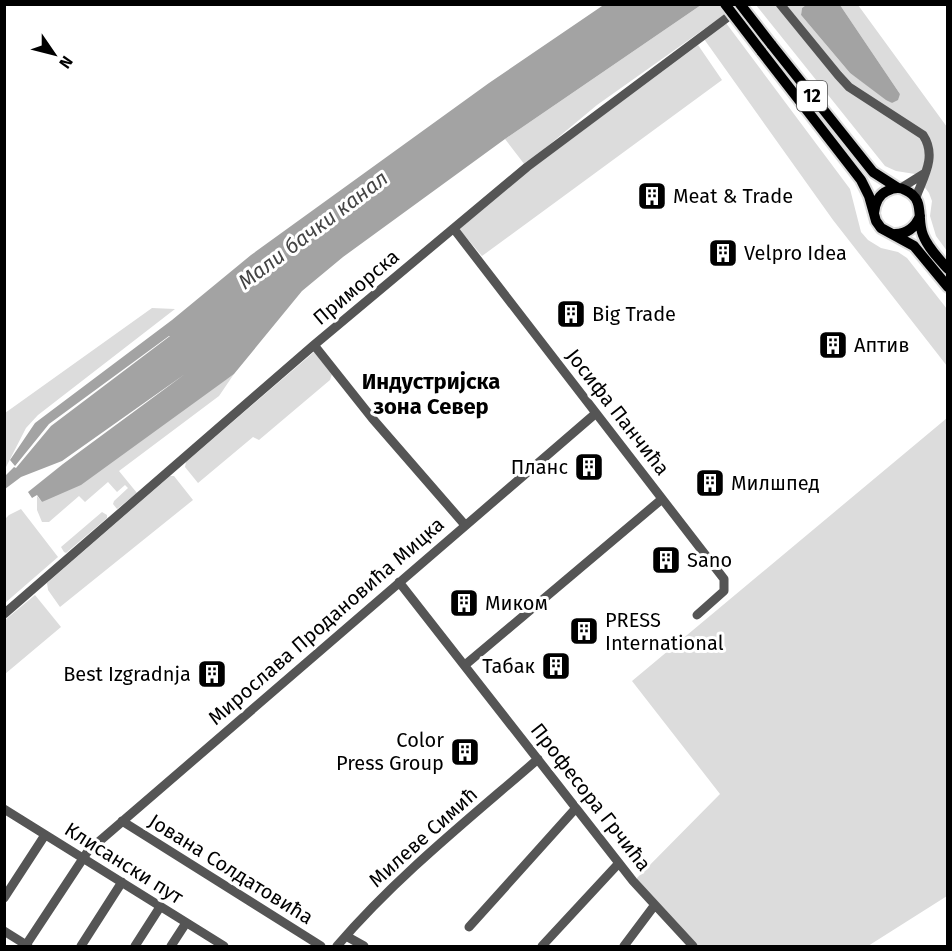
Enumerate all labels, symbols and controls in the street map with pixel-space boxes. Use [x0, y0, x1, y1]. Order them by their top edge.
north arrow [24, 24, 84, 84]
text: N [55, 53, 77, 72]
road number: 12 [797, 81, 827, 111]
water label: Мали бачки канал [233, 165, 393, 295]
building icon: Meat & Trade [636, 180, 668, 212]
place label: Meat & Trade [673, 184, 793, 208]
building icon: Velpro Idea [707, 237, 739, 269]
place label: Velpro Idea [744, 241, 847, 265]
street label: Приморска [308, 244, 404, 330]
building icon: Big Trade [555, 298, 587, 330]
place label: Big Trade [592, 302, 676, 326]
building icon: Аптив [817, 329, 849, 361]
place label: Аптив [854, 333, 910, 357]
street label: Јосифа Панчића [561, 344, 675, 480]
district label: Индустријска зона Север [362, 368, 500, 420]
building icon: Планс [573, 451, 605, 483]
place label: Планс [511, 455, 568, 479]
building icon: Милшпед [694, 467, 726, 499]
place label: Милшпед [731, 471, 820, 495]
street label: Мирослава Продановића Мицка [203, 512, 449, 730]
building icon: Sano [650, 544, 682, 576]
place label: Sano [687, 548, 732, 572]
building icon: Миком [448, 587, 480, 619]
place label: Миком [485, 591, 548, 615]
place label: PRESS International [605, 608, 724, 655]
building icon: PRESS International [568, 615, 600, 647]
building icon: Табак [540, 650, 572, 682]
place label: Табак [482, 654, 536, 678]
building icon: Best Izgradnja [196, 658, 228, 690]
place label: Best Izgradnja [63, 662, 191, 686]
street label: Професора Грчића [526, 718, 656, 876]
place label: Color Press Group [336, 728, 444, 775]
building icon: Color Press Group [449, 736, 481, 768]
street label: Милеве Симић [364, 782, 482, 892]
street label: Јована Солдатовића [144, 809, 318, 929]
street label: Клисански пут [60, 817, 189, 910]

